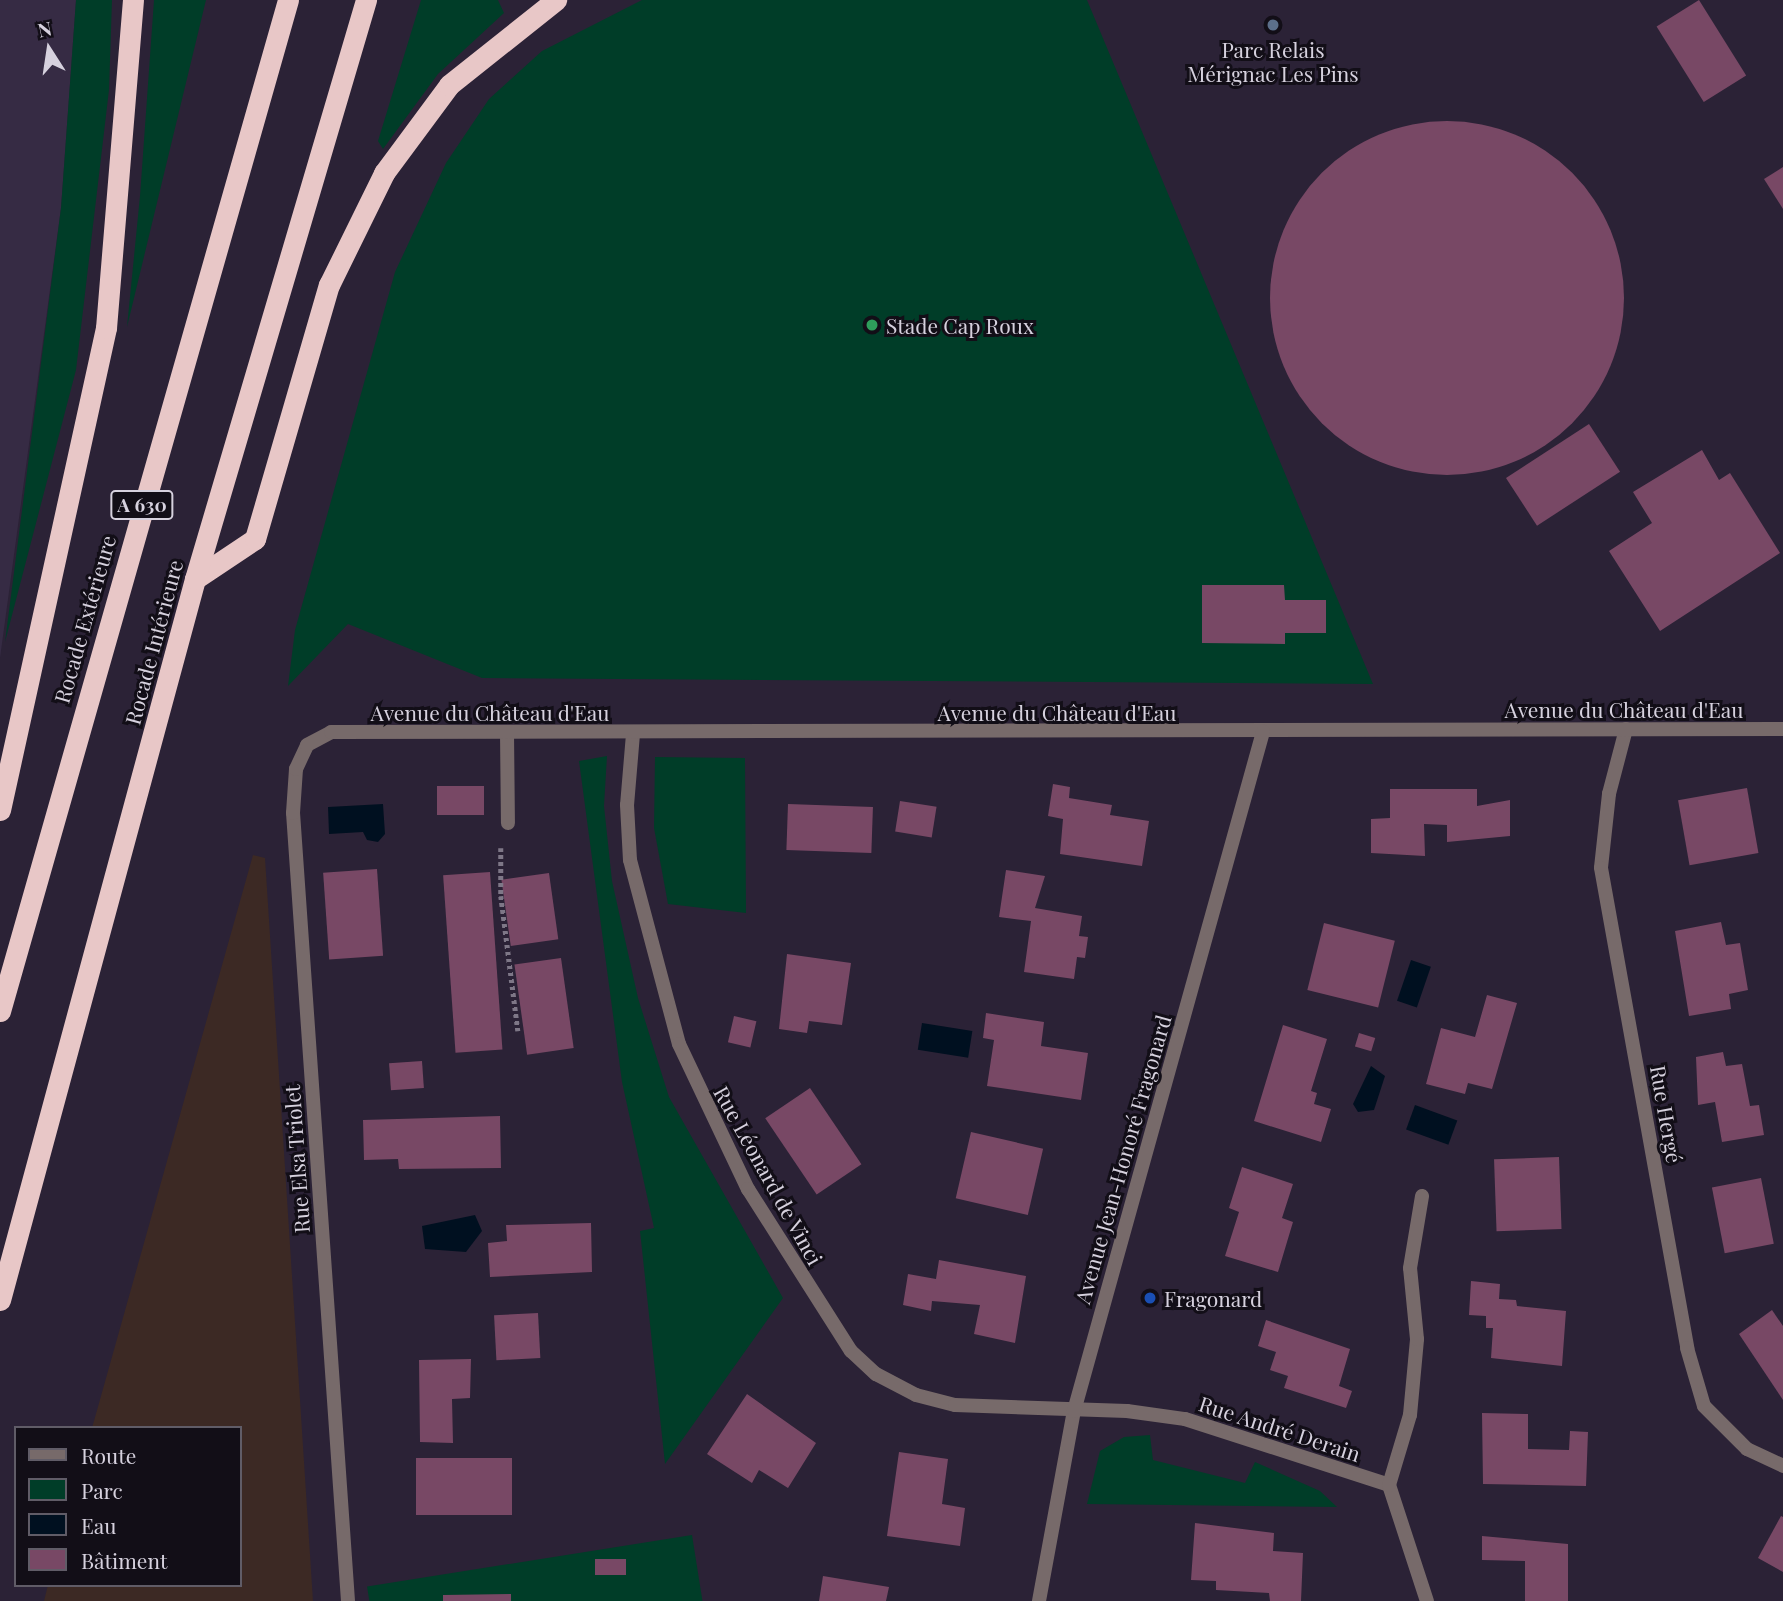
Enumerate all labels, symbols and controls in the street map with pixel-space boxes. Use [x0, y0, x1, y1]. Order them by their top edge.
north arrow [14, 14, 84, 84]
text: N [35, 14, 54, 43]
marker: Parc Relais Mérignac Les Pins [1265, 17, 1281, 33]
place label: Parc Relais Mérignac Les Pins [1187, 36, 1359, 86]
place label: Stade Cap Roux [886, 312, 1034, 338]
marker: Stade Cap Roux [864, 317, 880, 333]
road number: A 630 [109, 490, 175, 520]
street label: Rocade Extérieure [48, 532, 120, 706]
street label: Rocade Intérieure [119, 557, 187, 727]
street label: Avenue du Château d'Eau [1505, 696, 1743, 722]
street label: Avenue du Château d'Eau [371, 699, 609, 725]
street label: Avenue du Château d'Eau [938, 699, 1176, 725]
street label: Avenue Jean-Honoré Fragonard [1069, 1012, 1175, 1306]
street label: Rue Hergé [1646, 1063, 1688, 1165]
street label: Rue Léonard de Vinci [709, 1081, 829, 1269]
street label: Rue Elsa Triolet [278, 1084, 314, 1234]
place label: Fragonard [1164, 1285, 1262, 1311]
marker: Fragonard [1142, 1290, 1158, 1306]
street label: Rue André Derain [1196, 1390, 1364, 1466]
legend [14, 1426, 242, 1587]
text: Route [81, 1441, 136, 1469]
text: Parc [81, 1476, 123, 1504]
text: Eau [81, 1511, 116, 1539]
text: Bâtiment [81, 1546, 167, 1574]

